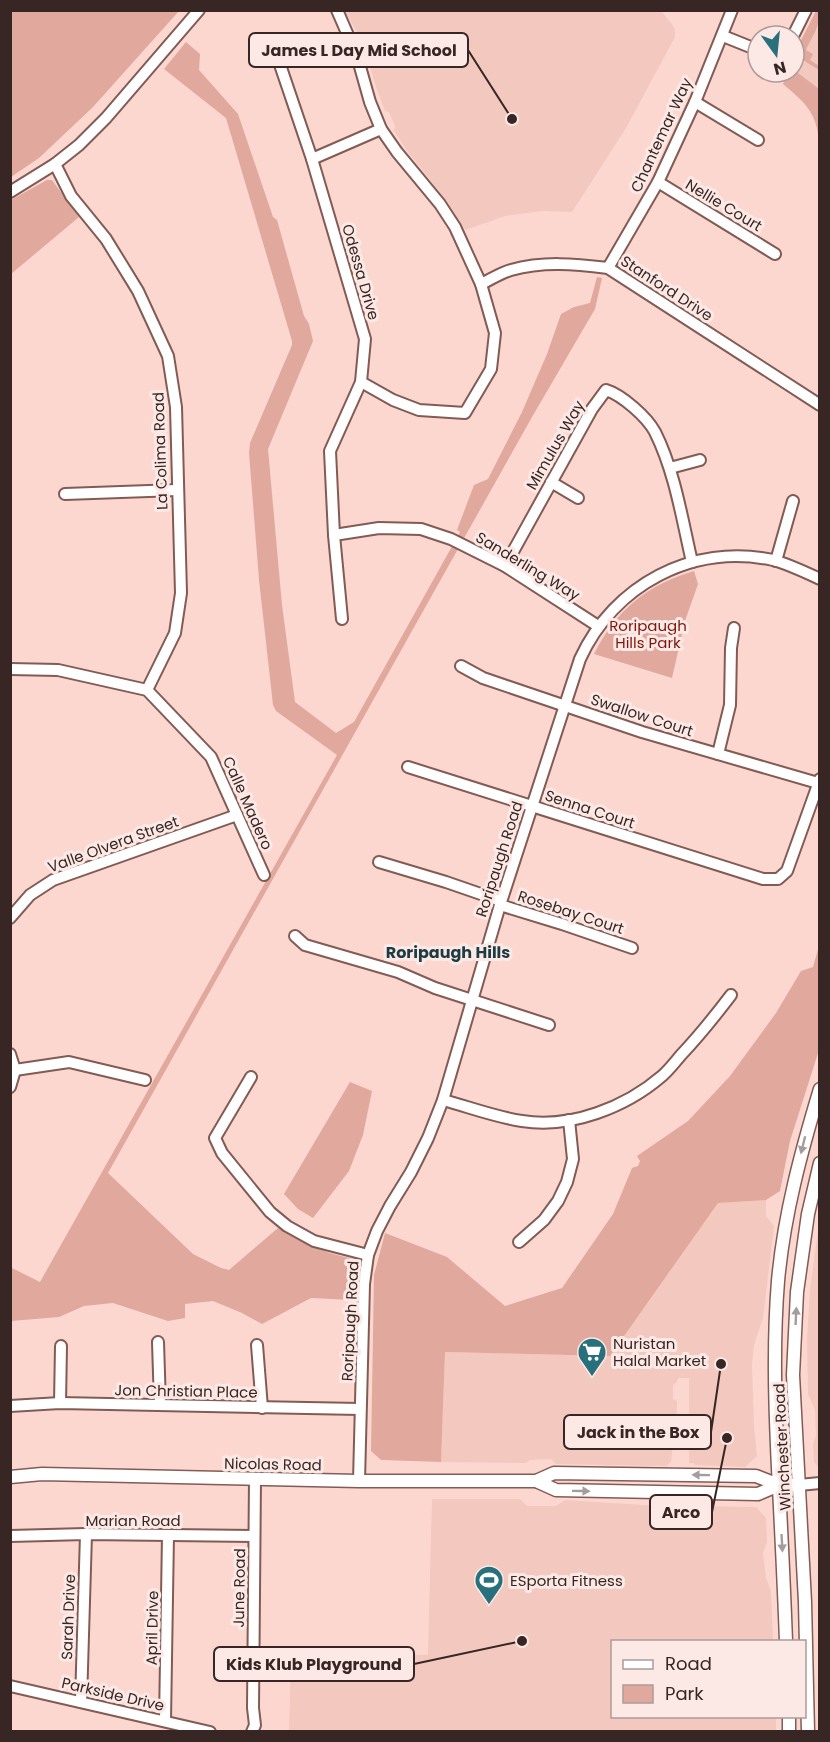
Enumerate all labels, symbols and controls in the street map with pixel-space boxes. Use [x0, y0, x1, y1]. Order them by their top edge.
north arrow [746, 24, 806, 84]
callout: James L Day Mid School [249, 33, 468, 67]
text: James L Day Mid School [261, 39, 457, 62]
text: N [771, 55, 789, 81]
street label: Chantemar Way [625, 74, 697, 196]
street label: Nellie Court [682, 174, 766, 236]
street label: Odessa Drive [337, 222, 385, 322]
street label: Stanford Drive [617, 250, 717, 326]
street label: La Colima Road [147, 392, 173, 510]
street label: Mimulus Way [521, 396, 589, 494]
street label: Sanderling Way [472, 527, 584, 606]
park label: Roripaugh Hills Park [609, 615, 687, 653]
street label: Swallow Court [588, 689, 696, 741]
street label: Calle Madero [218, 753, 278, 853]
street label: Senna Court [542, 785, 638, 833]
street label: Roripaugh Road [470, 798, 528, 920]
street label: Valle Olvera Street [45, 811, 181, 877]
street label: Rosebay Court [515, 885, 627, 939]
district label: Roripaugh Hills [386, 941, 510, 964]
one-way arrow [798, 1136, 808, 1154]
street label: Roripaugh Road [336, 1260, 364, 1382]
one-way arrow [792, 1307, 801, 1326]
place label: Nuristan Halal Market [613, 1333, 706, 1371]
supermarket icon: Nuristan Halal Market [576, 1336, 608, 1378]
street label: Jon Christian Place [114, 1379, 258, 1403]
street label: Winchester Road [768, 1383, 796, 1511]
callout: Jack in the Box [564, 1415, 711, 1449]
text: Jack in the Box [577, 1421, 700, 1444]
street label: Nicolas Road [224, 1453, 322, 1475]
one-way arrow [691, 1471, 710, 1480]
one-way arrow [571, 1486, 590, 1495]
callout: Arco [650, 1495, 712, 1529]
text: Arco [662, 1501, 700, 1524]
street label: Marian Road [85, 1510, 181, 1531]
one-way arrow [777, 1534, 786, 1553]
street label: June Road [228, 1548, 250, 1628]
sports icon: ESporta Fitness [473, 1564, 505, 1606]
place label: ESporta Fitness [510, 1570, 623, 1591]
street label: Sarah Drive [56, 1574, 80, 1660]
street label: April Drive [141, 1590, 163, 1666]
legend [611, 1640, 806, 1718]
callout: Kids Klub Playground [214, 1647, 414, 1681]
text: Road [665, 1651, 712, 1676]
text: Kids Klub Playground [226, 1653, 402, 1676]
street label: Parkside Drive [60, 1672, 166, 1716]
text: Park [665, 1681, 704, 1706]

